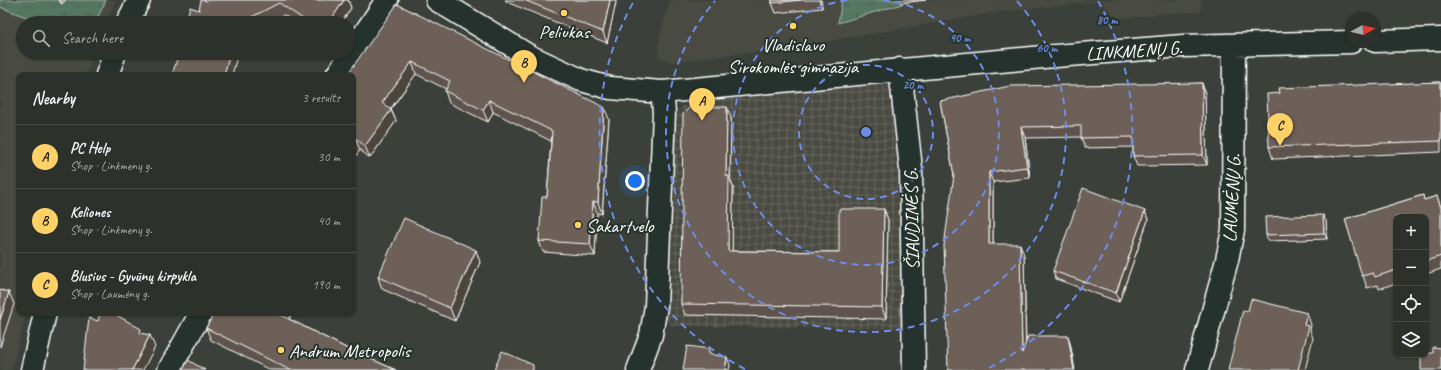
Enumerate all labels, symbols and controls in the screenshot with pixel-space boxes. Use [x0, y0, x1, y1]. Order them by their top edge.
marker: Peliukas [559, 8, 569, 18]
text: 80 m [1097, 12, 1118, 28]
north arrow [1345, 12, 1381, 48]
search box [16, 16, 356, 60]
place label: Peliukas [539, 20, 591, 44]
marker: Vladislavo Sirokomlės gimnazija [788, 21, 798, 31]
icon: search [30, 27, 52, 49]
text: Search here [62, 29, 123, 48]
text: 40 m [950, 30, 971, 46]
place label: Vladislavo Sirokomlės gimnazija [728, 33, 860, 79]
street label: LINKMENŲ G. [1085, 36, 1183, 66]
text: 60 m [1037, 40, 1059, 56]
pin: B [511, 50, 537, 83]
text: 20 m [903, 77, 924, 93]
text: Nearby [32, 88, 75, 109]
pin: A [689, 88, 715, 121]
text: 3 results [302, 90, 340, 106]
pin: C [1267, 113, 1293, 146]
centre of rings [859, 125, 873, 139]
text: PC Help [70, 139, 110, 158]
text: A [42, 149, 48, 165]
text: 30 m [318, 149, 340, 165]
street label: LAUMĖNŲ G. [1218, 153, 1246, 243]
text: Shop · Linkmenų g. [70, 158, 152, 174]
street label: ŠIAUDINĖS G. [899, 168, 925, 270]
your location [625, 171, 645, 191]
text: Keliones [70, 203, 110, 222]
text: B [42, 213, 48, 229]
text: 40 m [318, 213, 340, 229]
place label: Sakartvelo [586, 214, 655, 238]
map controls [1393, 214, 1429, 358]
button: + [1393, 214, 1429, 250]
marker: Sakartvelo [573, 220, 583, 230]
text: Shop · Linkmenų g. [70, 222, 152, 238]
button: − [1393, 250, 1429, 286]
text: Blusius - Gyvūnų kirpykla [70, 267, 196, 286]
text: C [42, 277, 48, 293]
text: 190 m [312, 277, 340, 293]
text: Shop · Laumėnų g. [70, 286, 149, 302]
button: locate [1393, 286, 1429, 322]
button: layers [1393, 322, 1429, 358]
place label: Andrum Metropolis [289, 339, 412, 363]
marker: Andrum Metropolis [276, 345, 286, 355]

